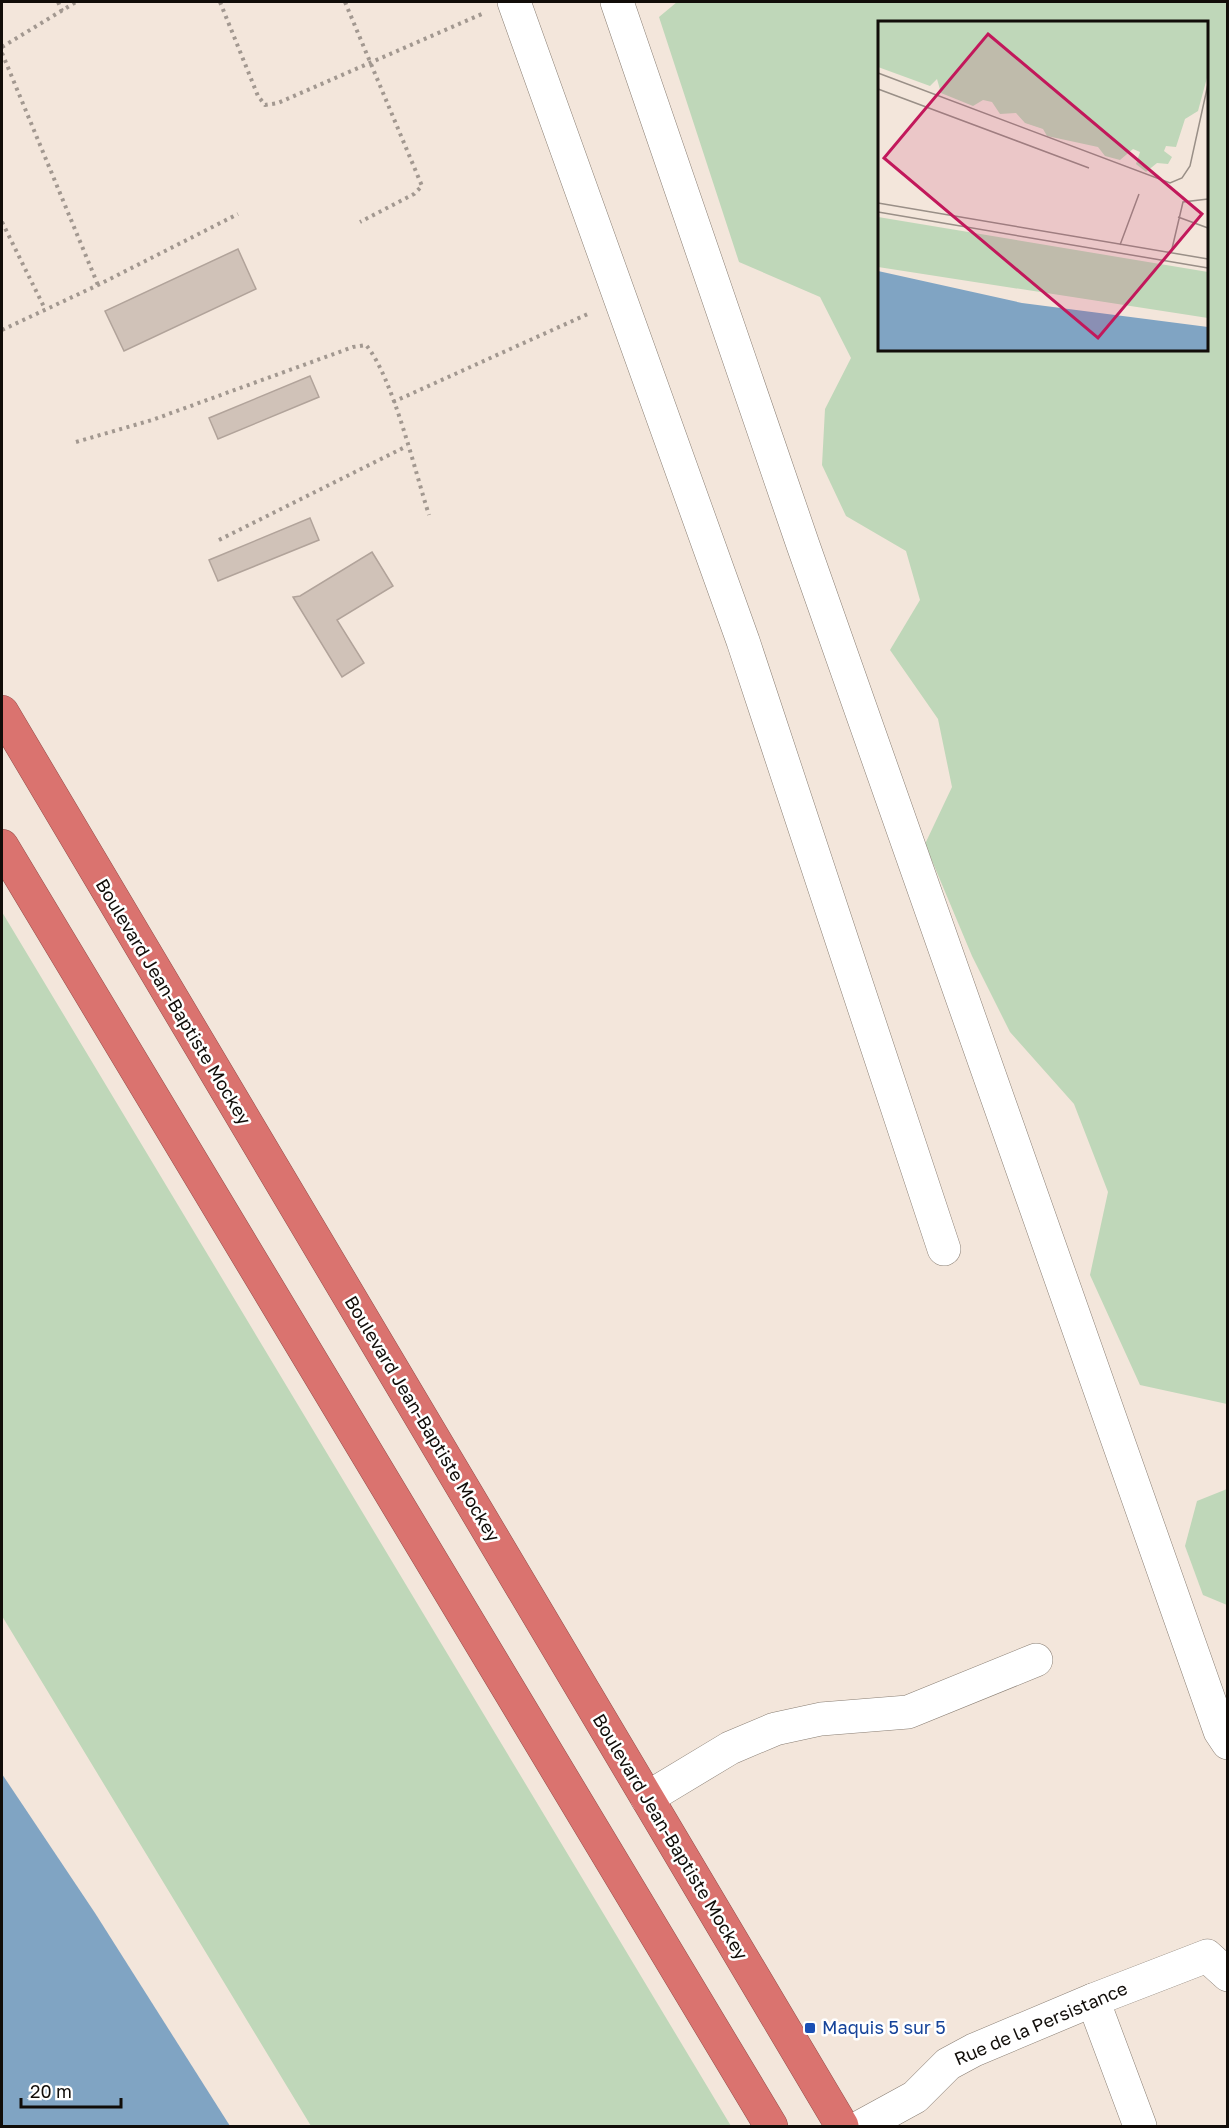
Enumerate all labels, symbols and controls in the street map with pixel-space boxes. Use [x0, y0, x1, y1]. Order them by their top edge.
inset map [878, 21, 1208, 351]
street label: Boulevard Jean-Baptiste Mockey [92, 874, 256, 1128]
street label: Boulevard Jean-Baptiste Mockey [341, 1291, 505, 1545]
street label: Boulevard Jean-Baptiste Mockey [589, 1709, 753, 1963]
street label: Rue de la Persistance [951, 1977, 1130, 2070]
place label: Maquis 5 sur 5 [822, 2016, 946, 2038]
marker: Maquis 5 sur 5 [803, 2021, 817, 2035]
scale bar [21, 2071, 122, 2109]
text: 20 m [30, 2080, 72, 2102]

